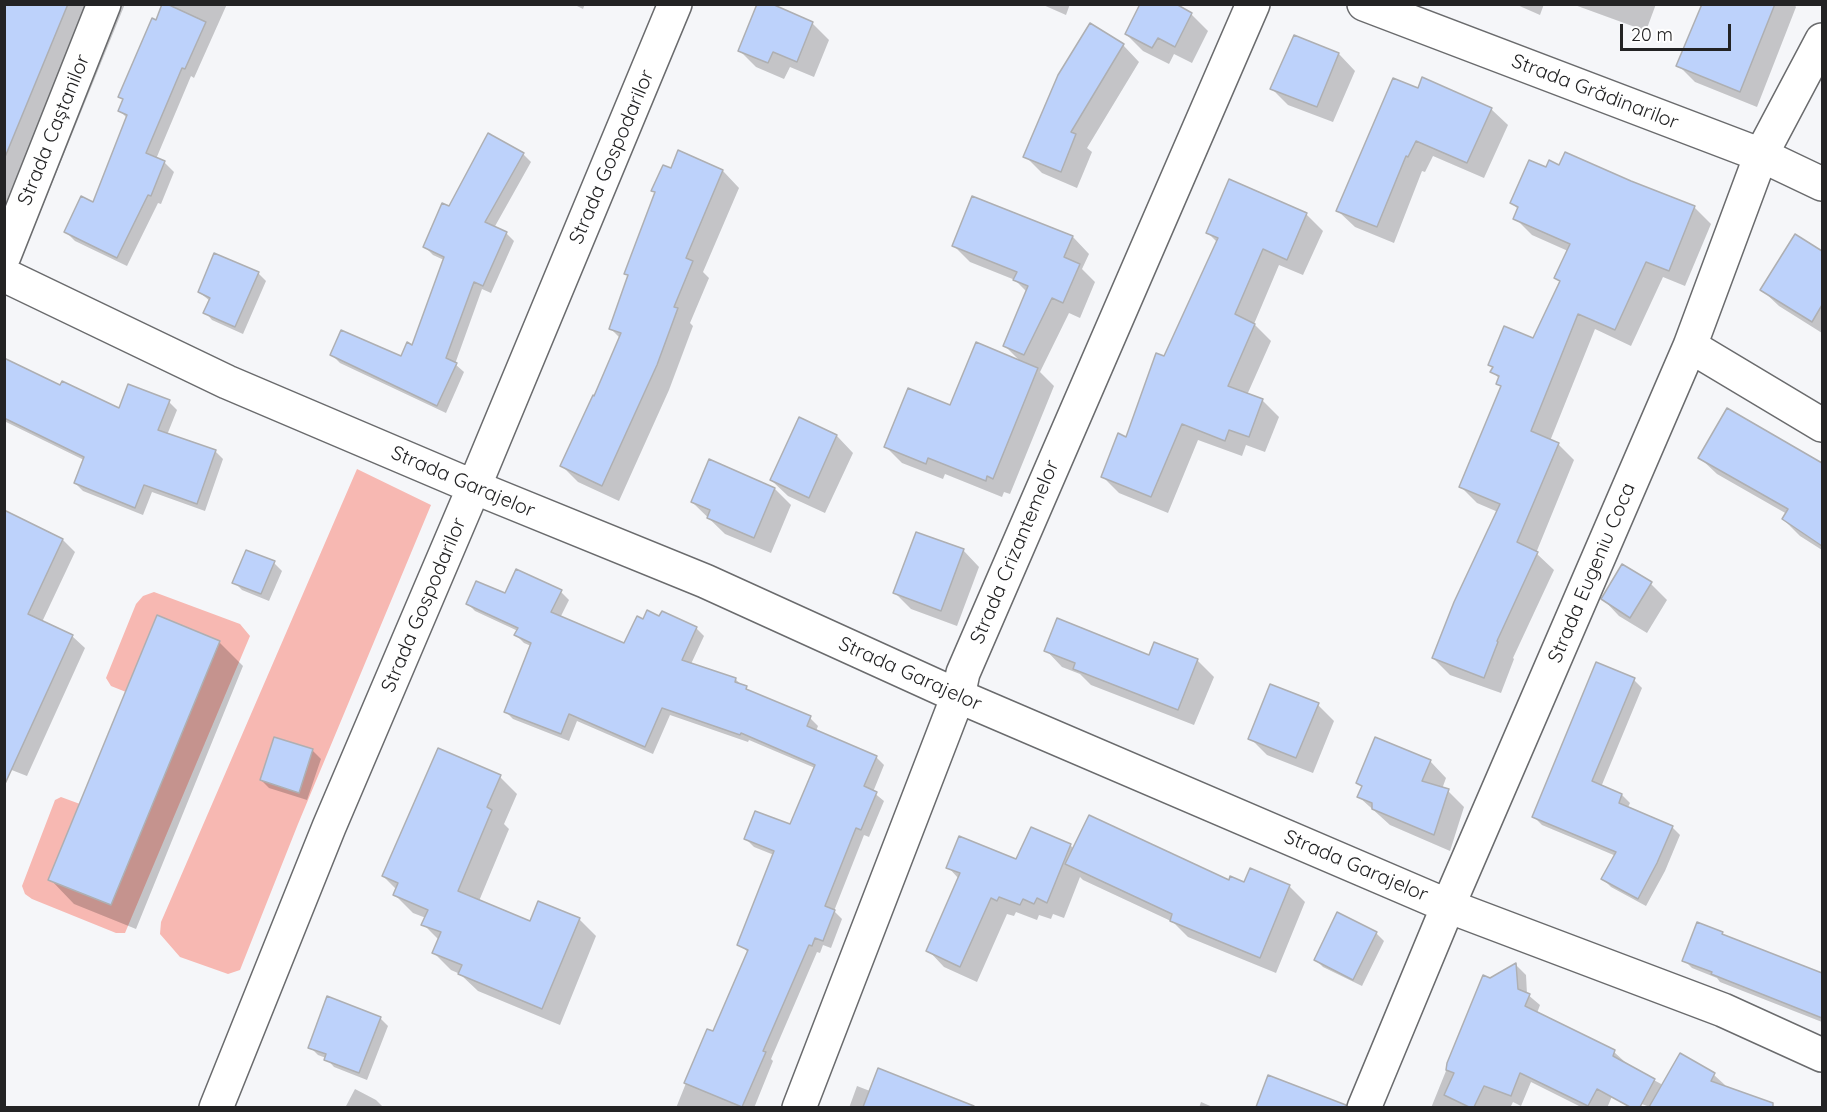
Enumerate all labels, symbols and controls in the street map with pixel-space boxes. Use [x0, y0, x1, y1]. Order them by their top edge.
scale bar [1623, 12, 1734, 50]
text: 20 m [1631, 23, 1673, 46]
street label: Strada Grădinarilor [1508, 49, 1682, 135]
street label: Strada Caștanilor [13, 51, 95, 209]
street label: Strada Gospodarilor [564, 66, 660, 248]
street label: Strada Garajelor [387, 441, 539, 523]
street label: Strada Crizantemelor [965, 457, 1065, 647]
street label: Strada Eugeniu Coca [1543, 479, 1641, 667]
street label: Strada Gospodarilor [376, 514, 472, 696]
street label: Strada Garajelor [835, 632, 985, 716]
street label: Strada Garajelor [1280, 825, 1432, 907]

